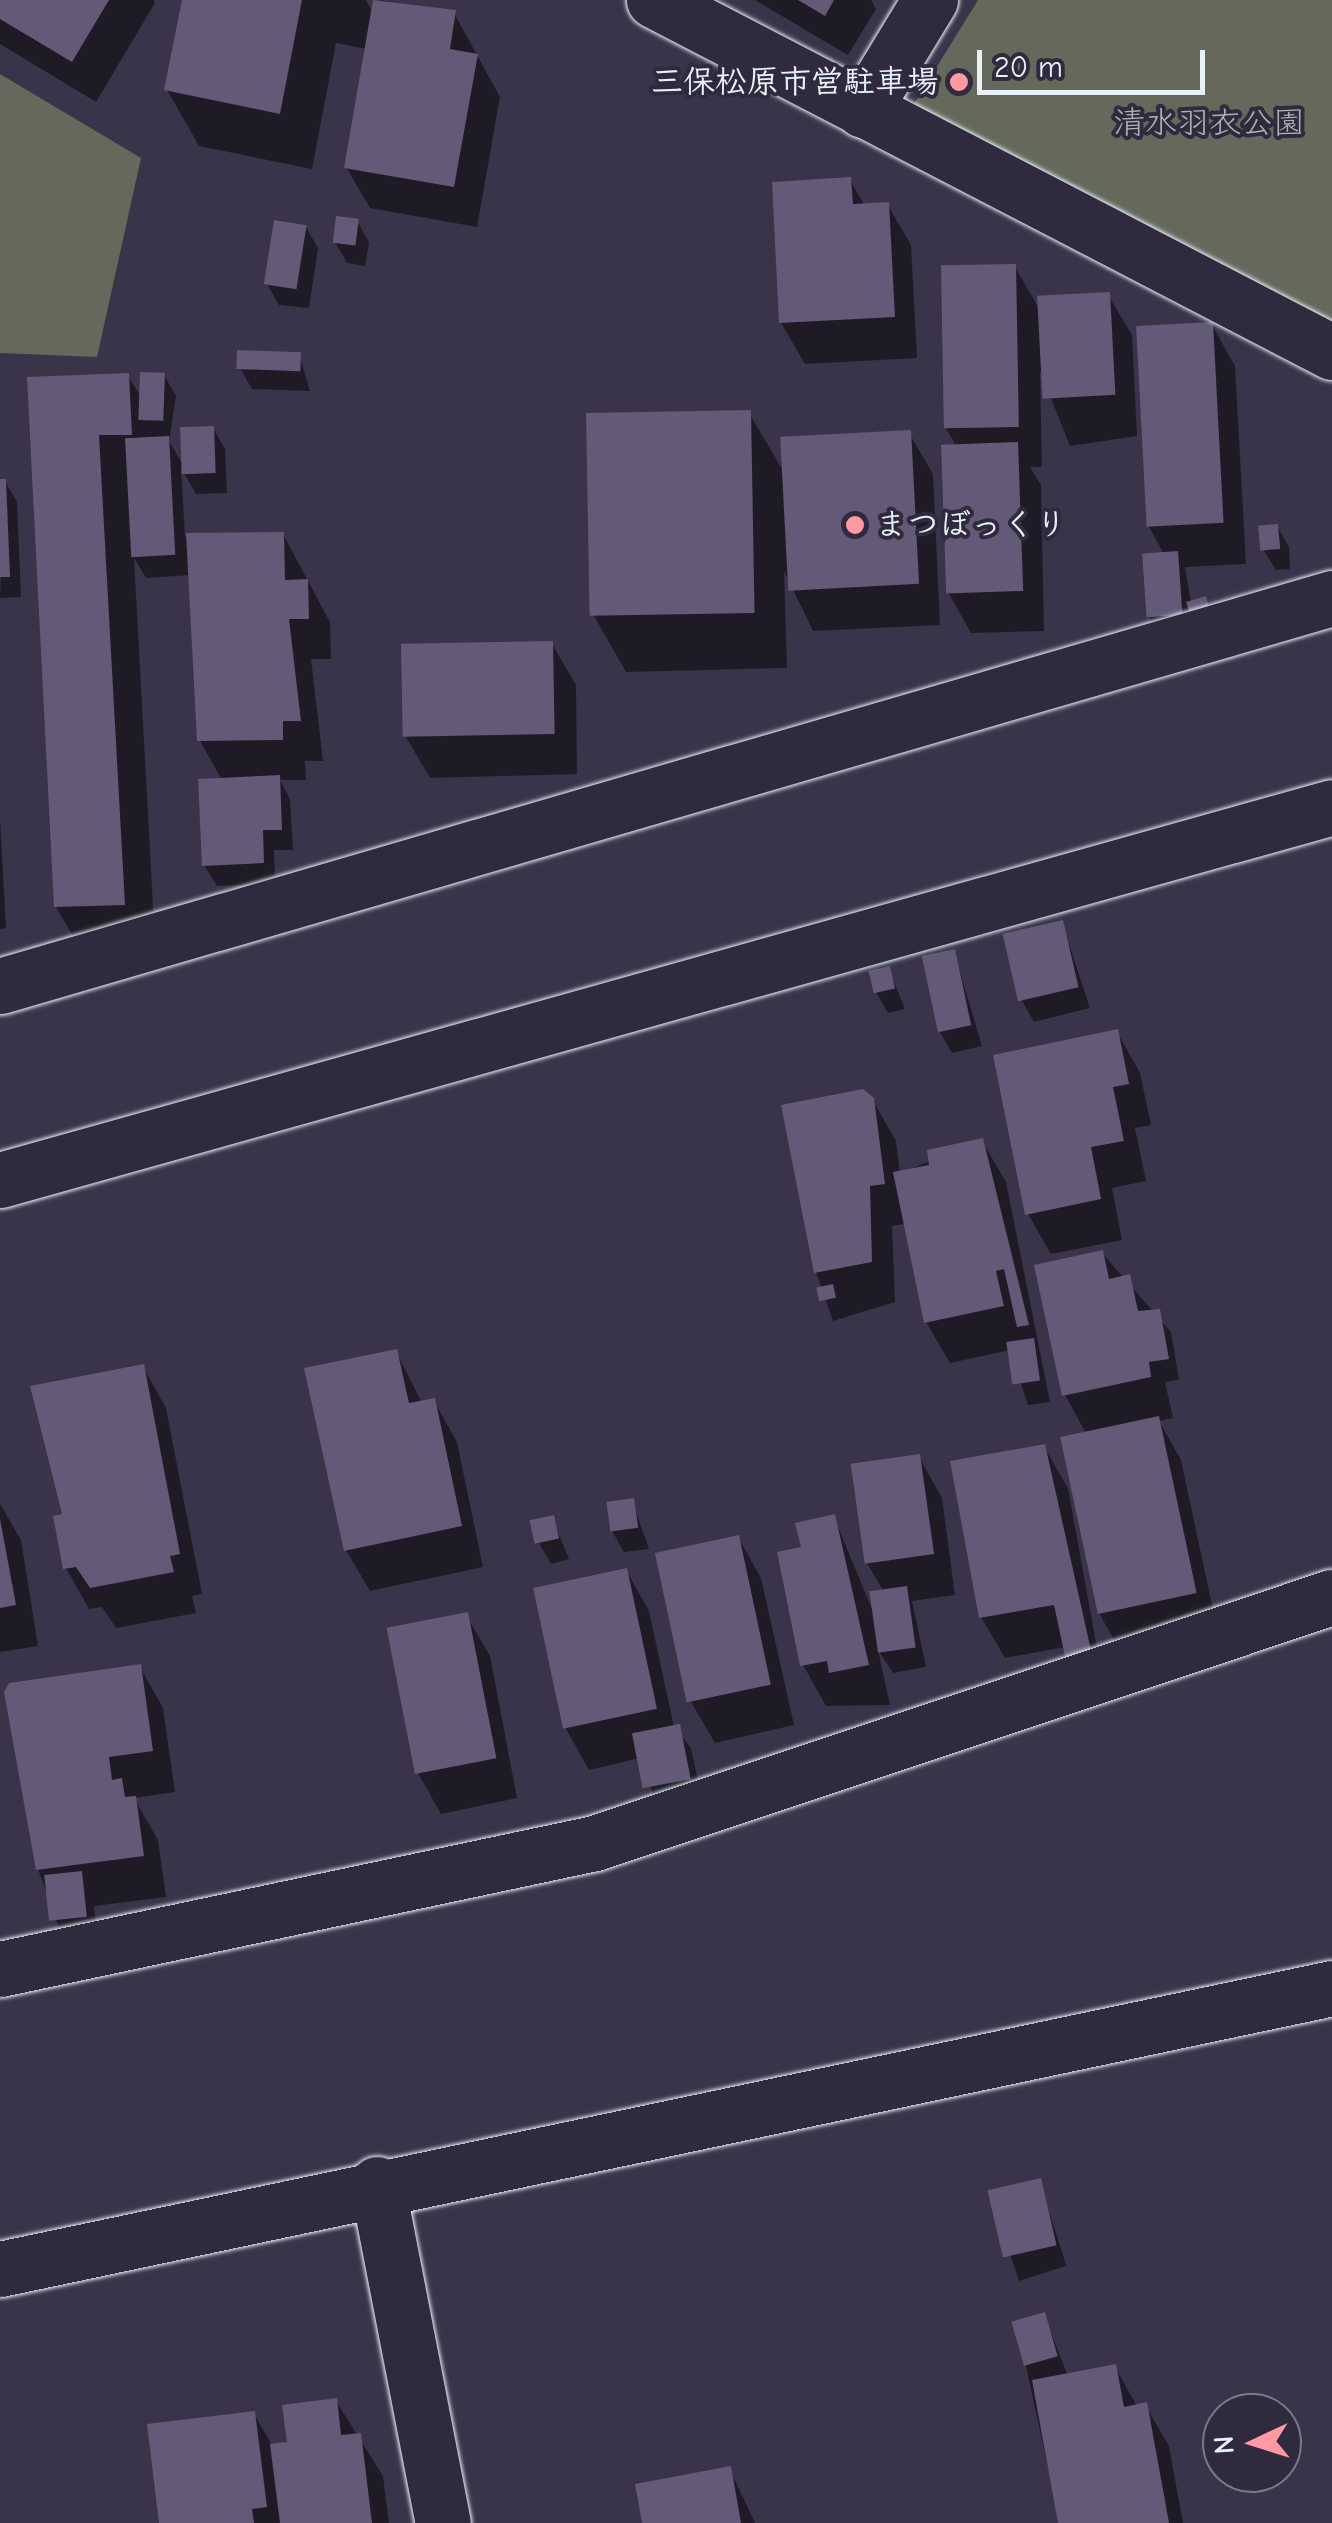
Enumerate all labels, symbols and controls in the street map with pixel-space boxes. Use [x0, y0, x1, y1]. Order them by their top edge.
scale bar [982, 30, 1210, 92]
text: 20 m [994, 50, 1063, 85]
place label: 三保松原市営駐車場 [651, 63, 939, 101]
marker: 三保松原市営駐車場 [948, 71, 970, 93]
park label: 清水羽衣公園 [1113, 104, 1305, 142]
place label: まつぼっくり [875, 506, 1067, 544]
marker: まつぼっくり [844, 514, 866, 536]
north arrow [1202, 2393, 1302, 2493]
text: N [1207, 2435, 1241, 2455]

